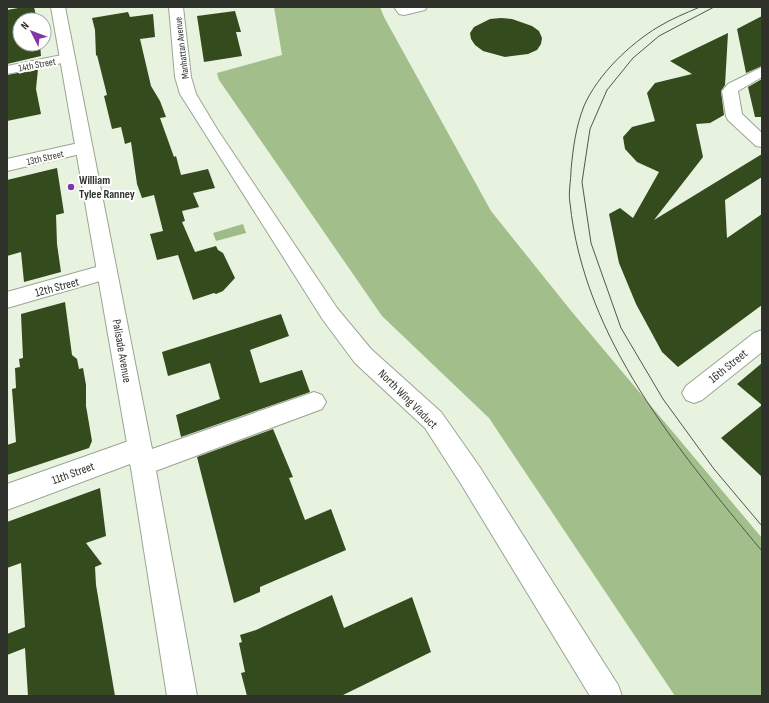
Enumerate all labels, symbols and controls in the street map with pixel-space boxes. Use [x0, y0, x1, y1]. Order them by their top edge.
north arrow [12, 12, 52, 52]
street label: Manhattan Avenue [172, 16, 192, 80]
text: N [18, 19, 32, 32]
street label: 14th Street [18, 55, 57, 74]
street label: 13th Street [25, 148, 65, 168]
place label: William Tylee Ranney [79, 173, 135, 202]
marker: William Tylee Ranney [66, 182, 76, 192]
street label: 12th Street [33, 274, 81, 301]
street label: Palisade Avenue [109, 318, 134, 384]
street label: 16th Street [706, 346, 751, 387]
street label: North Wing Viaduct [375, 366, 441, 432]
street label: 11th Street [50, 459, 97, 488]

